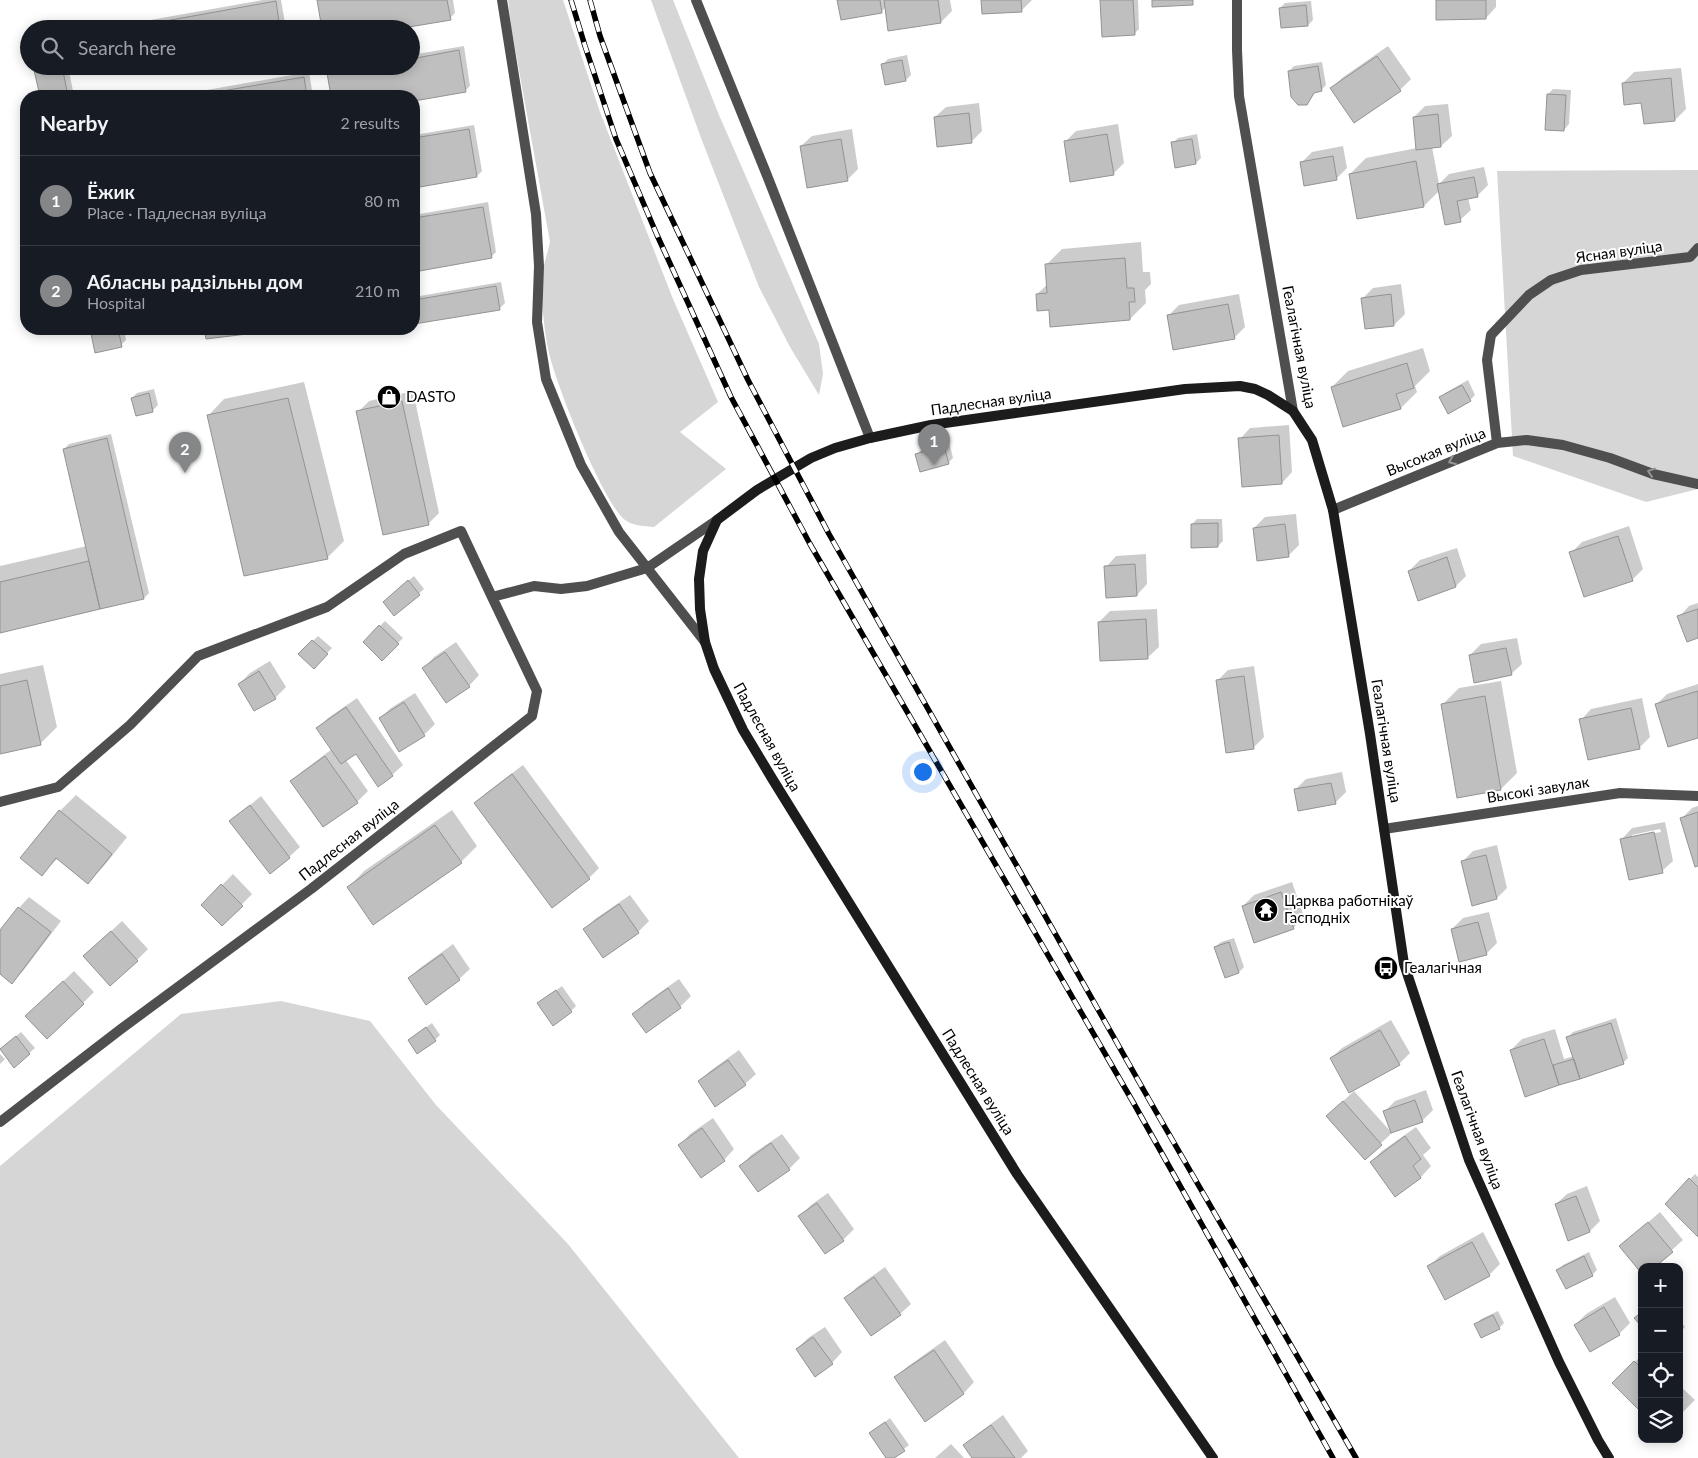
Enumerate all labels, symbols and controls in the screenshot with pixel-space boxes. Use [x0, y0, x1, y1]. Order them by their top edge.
search box [20, 20, 420, 75]
icon: search [38, 34, 66, 62]
text: Search here [78, 36, 176, 59]
text: Nearby [40, 110, 108, 135]
text: 2 results [340, 113, 400, 132]
text: Ёжик [87, 180, 135, 203]
text: 1 [51, 191, 61, 210]
text: 80 m [364, 191, 400, 210]
text: Place · Падлесная вуліца [87, 203, 266, 222]
street label: Ясная вуліца [1573, 236, 1663, 266]
text: Абласны радзільны дом [87, 270, 303, 293]
text: 2 [51, 281, 61, 300]
text: 210 m [355, 281, 400, 300]
street label: Геалагічная вуліца [1279, 284, 1321, 410]
text: Hospital [87, 293, 145, 312]
shop icon: DASTO [376, 384, 402, 410]
street label: Падлесная вуліца [929, 384, 1052, 418]
place label: DASTO [406, 387, 456, 405]
street label: Высокая вуліца [1383, 423, 1488, 479]
pin: 1 [918, 424, 950, 465]
pin: 2 [169, 432, 201, 473]
one-way arrow [1448, 455, 1457, 466]
one-way arrow [1647, 468, 1655, 478]
street label: Геалагічная вуліца [1368, 678, 1406, 804]
street label: Падлесная вуліца [730, 679, 805, 794]
your location [910, 759, 936, 785]
street label: Высокі завулак [1485, 772, 1591, 806]
street label: Падлесная вуліца [295, 795, 402, 884]
place label: Царква работнікаў Гасподніх [1284, 891, 1413, 926]
temple icon: Царква работнікаў Гасподніх [1253, 897, 1279, 923]
bus stop icon: Геалагічная [1373, 955, 1399, 981]
place label: Геалагічная [1404, 958, 1482, 976]
street label: Падлесная вуліца [939, 1025, 1019, 1138]
street label: Геалагічная вуліца [1448, 1068, 1508, 1191]
map controls [1638, 1263, 1683, 1443]
button: + [1638, 1263, 1683, 1308]
button: − [1638, 1308, 1683, 1353]
button: locate [1638, 1353, 1683, 1398]
button: layers [1638, 1398, 1683, 1443]

